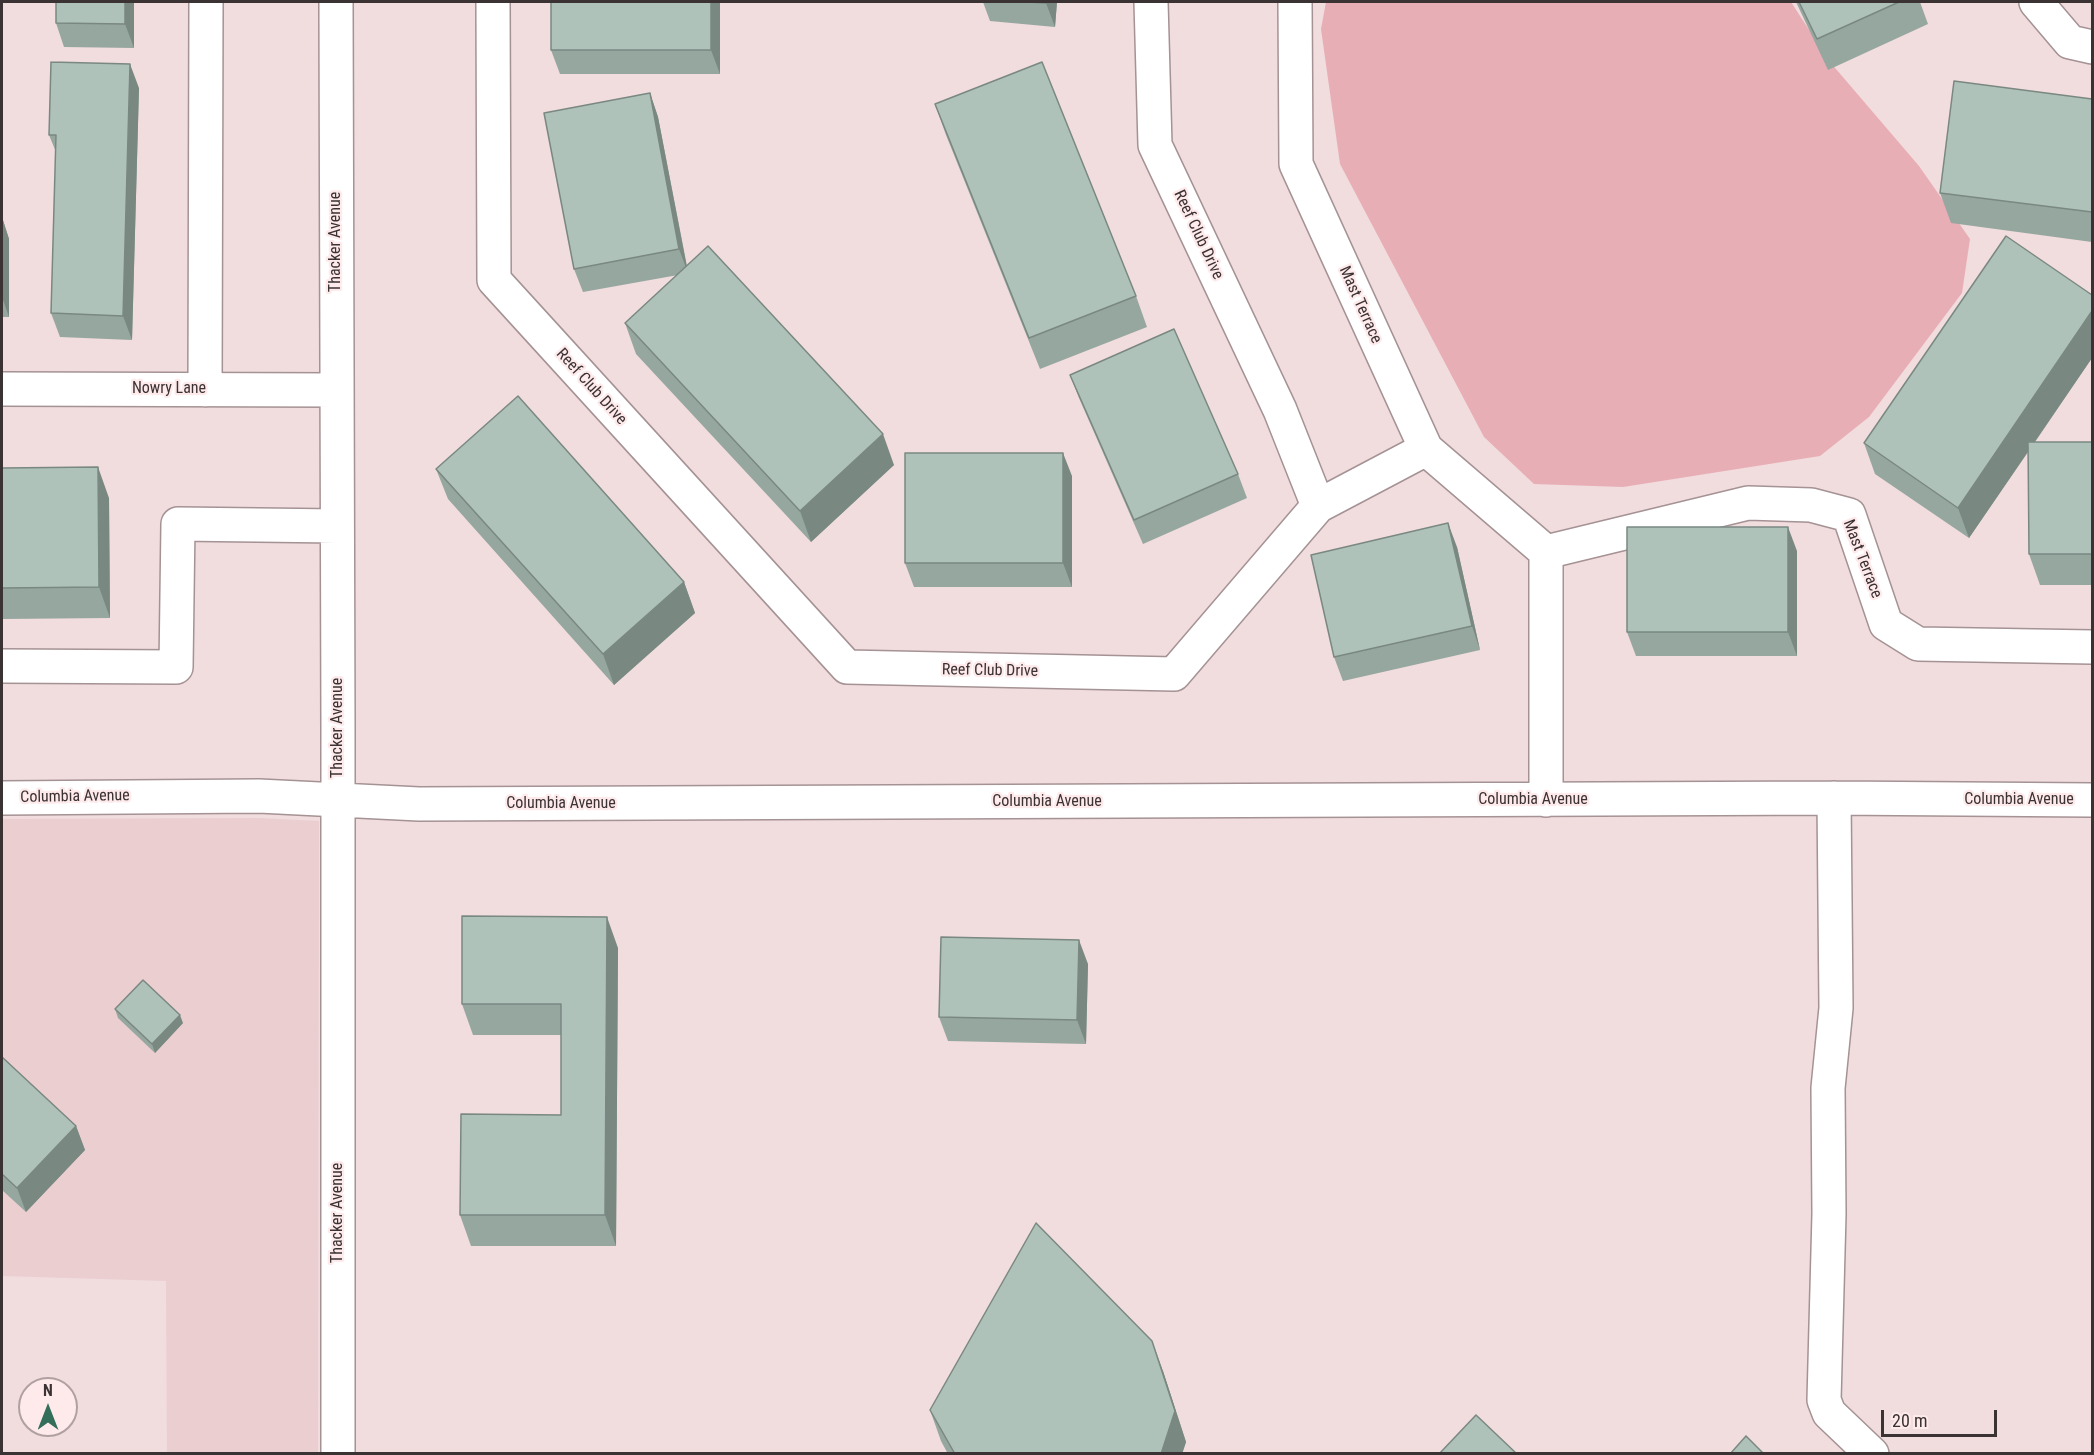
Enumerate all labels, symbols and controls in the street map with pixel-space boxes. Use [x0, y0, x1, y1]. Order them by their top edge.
street label: Reef Club Drive [1169, 187, 1227, 283]
street label: Thacker Avenue [326, 192, 346, 292]
street label: Mast Terrace [1334, 263, 1386, 347]
street label: Reef Club Drive [552, 345, 630, 429]
street label: Nowry Lane [132, 379, 206, 399]
street label: Mast Terrace [1838, 517, 1886, 601]
street label: Reef Club Drive [942, 661, 1038, 681]
street label: Thacker Avenue [328, 678, 348, 778]
street label: Columbia Avenue [20, 786, 130, 808]
street label: Columbia Avenue [1478, 790, 1588, 810]
street label: Columbia Avenue [1964, 790, 2074, 810]
street label: Columbia Avenue [992, 792, 1102, 812]
street label: Columbia Avenue [506, 794, 616, 814]
street label: Thacker Avenue [328, 1163, 348, 1263]
north arrow [18, 1377, 78, 1437]
text: N [43, 1381, 53, 1400]
scale bar [1884, 1398, 2000, 1436]
text: 20 m [1892, 1410, 1927, 1431]

